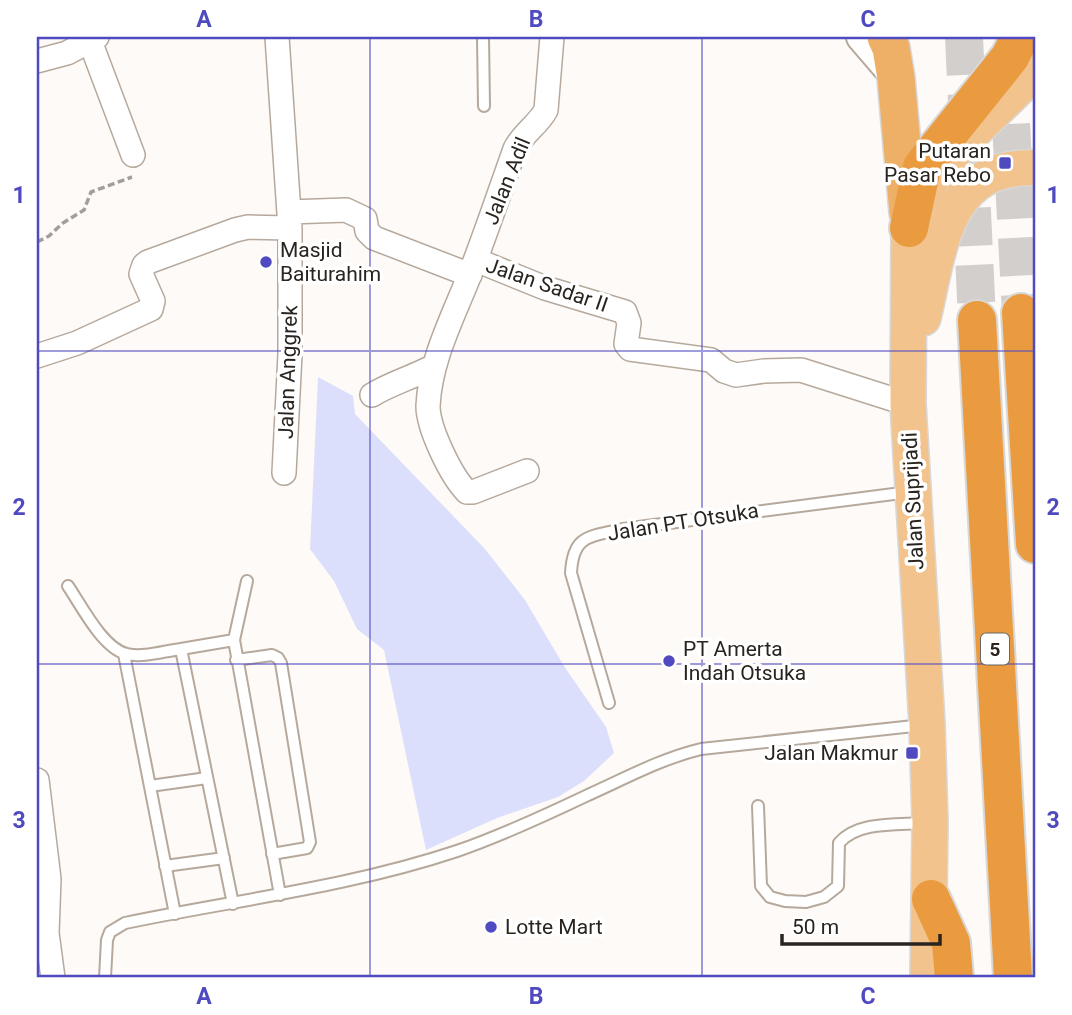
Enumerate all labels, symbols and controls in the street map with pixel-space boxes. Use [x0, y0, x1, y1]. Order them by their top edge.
text: A [196, 6, 212, 33]
text: B [529, 6, 543, 33]
text: C [860, 6, 876, 33]
street label: Jalan Adil [479, 134, 535, 228]
place label: Putaran Pasar Rebo [884, 139, 991, 187]
marker: Putaran Pasar Rebo [997, 155, 1013, 171]
text: 1 [12, 182, 26, 209]
text: 1 [1046, 182, 1060, 209]
place label: Masjid Baiturahim [280, 238, 381, 286]
street label: Jalan Sadar II [483, 253, 611, 317]
marker: Masjid Baiturahim [258, 254, 274, 270]
street label: Jalan Anggrek [274, 304, 302, 439]
street label: Jalan Suprijadi [897, 432, 929, 570]
text: 2 [12, 494, 26, 521]
text: 2 [1046, 494, 1060, 521]
street label: Jalan PT Otsuka [606, 498, 760, 546]
road number: 5 [981, 634, 1009, 664]
place label: PT Amerta Indah Otsuka [683, 637, 806, 685]
marker: PT Amerta Indah Otsuka [661, 653, 677, 669]
place label: Jalan Makmur [764, 741, 898, 765]
marker: Jalan Makmur [904, 745, 920, 761]
text: 3 [12, 807, 26, 834]
text: 3 [1046, 807, 1060, 834]
scale bar [782, 903, 939, 947]
place label: Lotte Mart [505, 915, 603, 939]
text: 50 m [792, 915, 839, 939]
marker: Lotte Mart [483, 919, 499, 935]
text: A [196, 983, 212, 1010]
text: B [529, 983, 543, 1010]
text: C [860, 983, 876, 1010]

